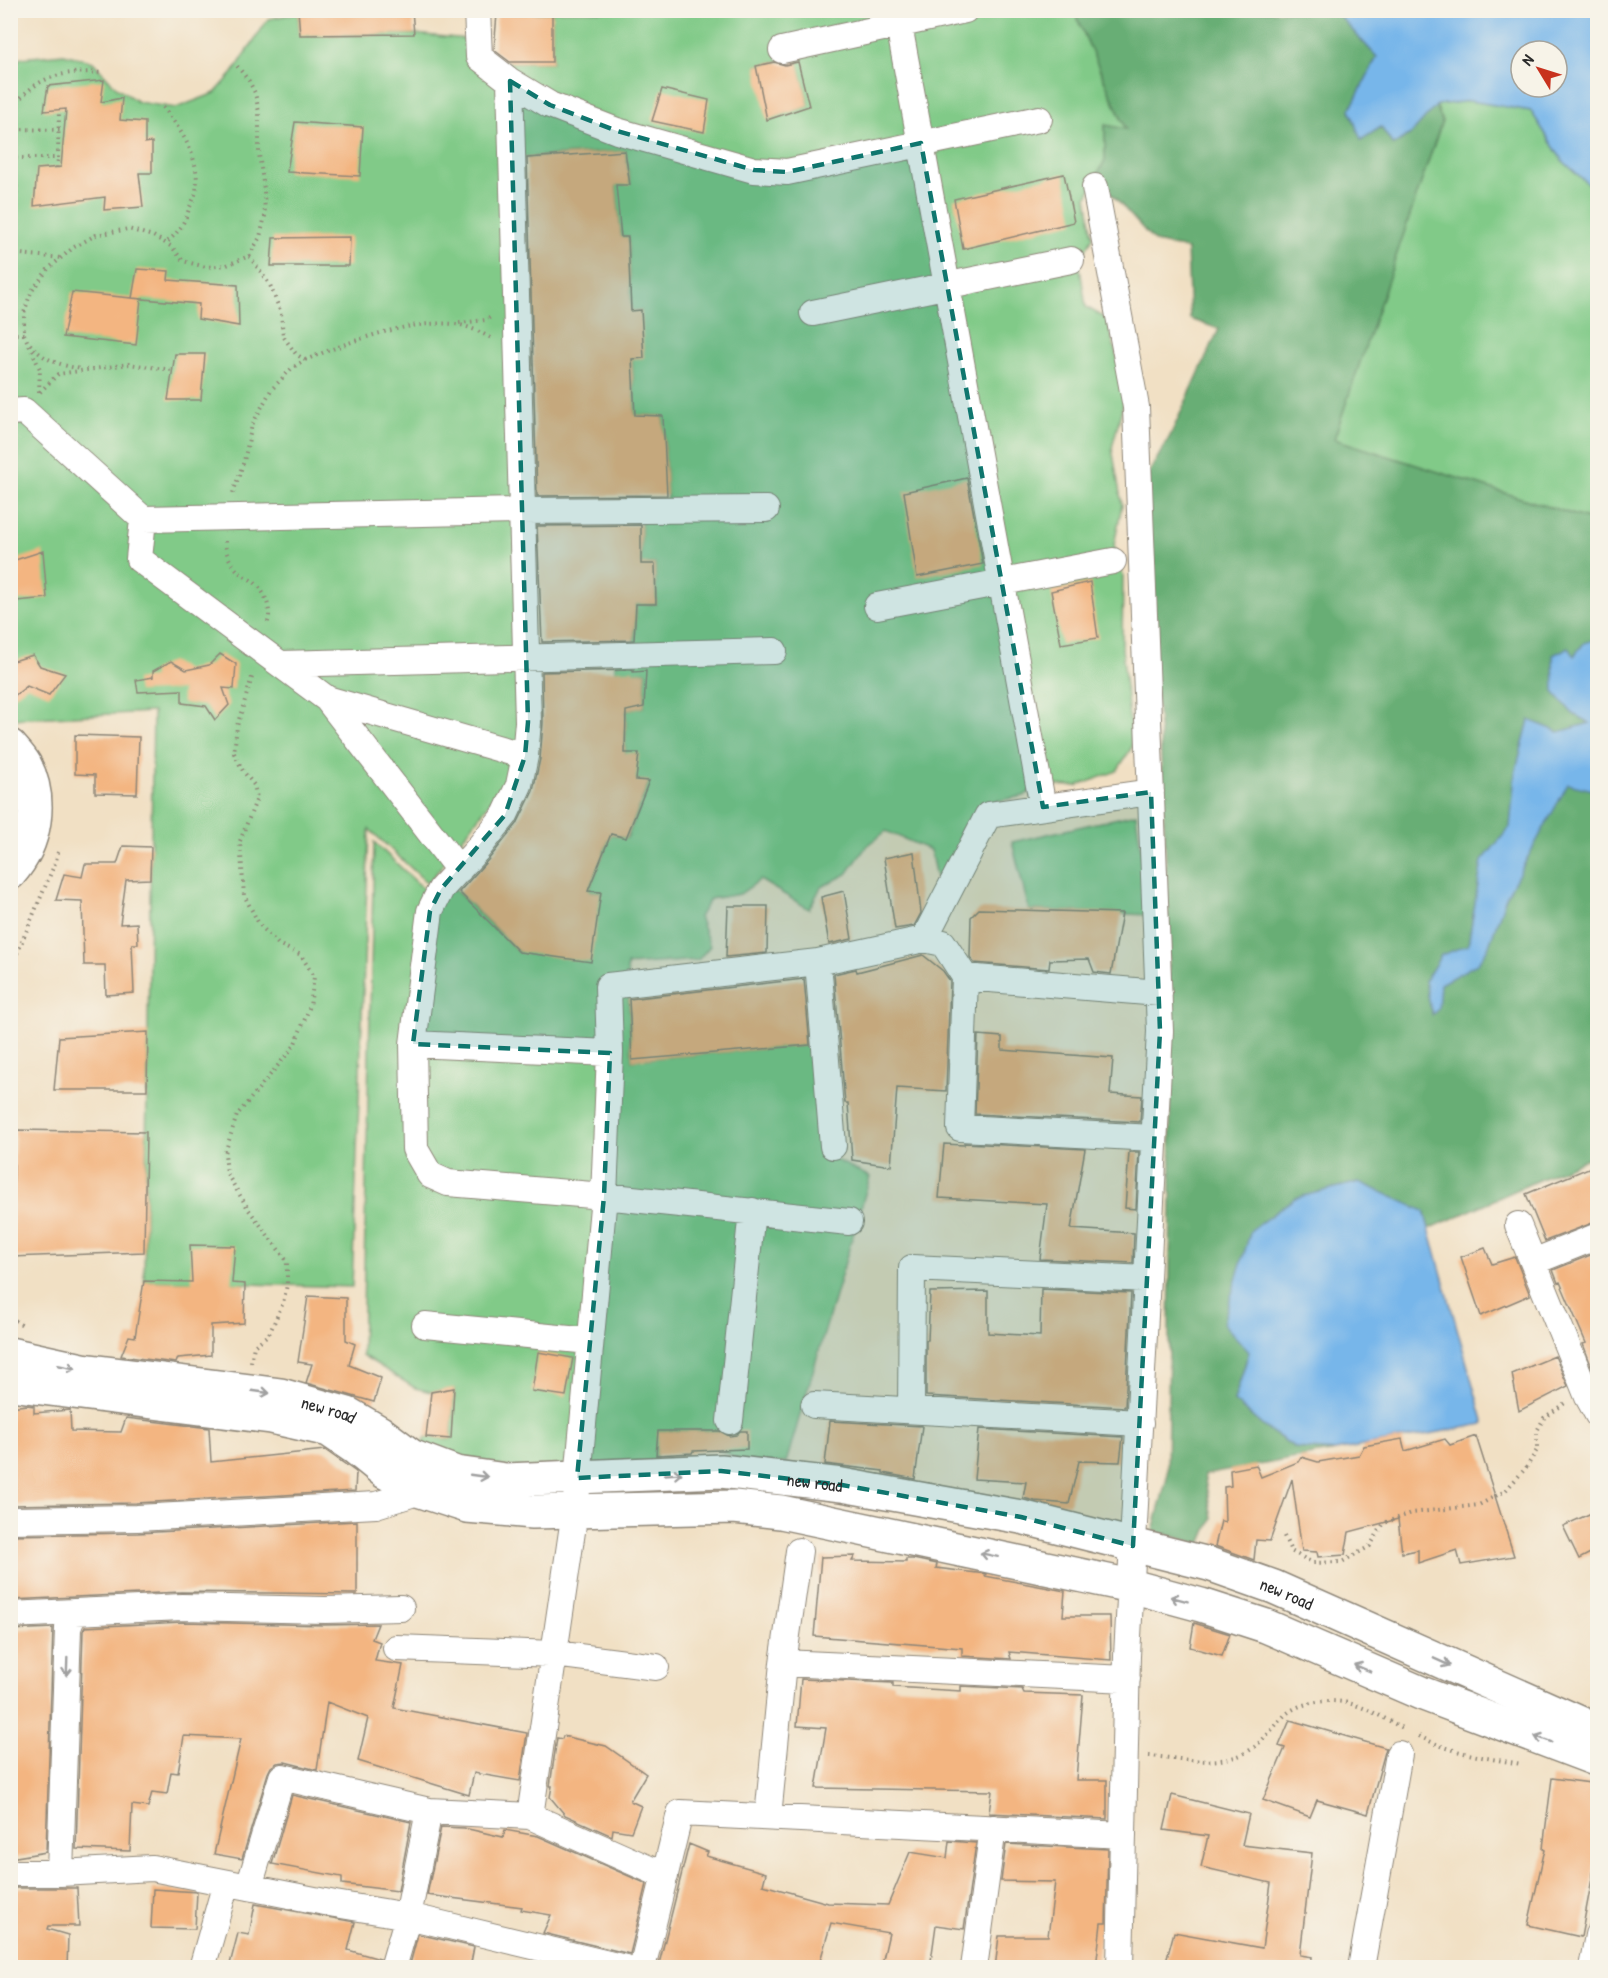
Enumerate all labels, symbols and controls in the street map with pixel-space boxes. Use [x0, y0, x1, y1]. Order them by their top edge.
north arrow [1509, 39, 1569, 99]
text: N [1516, 49, 1539, 70]
one-way arrow [57, 1362, 77, 1373]
one-way arrow [250, 1387, 270, 1398]
street label: new road [298, 1389, 361, 1429]
street label: new road [786, 1466, 844, 1497]
one-way arrow [663, 1468, 683, 1479]
one-way arrow [468, 1470, 488, 1481]
one-way arrow [980, 1549, 999, 1561]
street label: new road [1257, 1571, 1318, 1616]
one-way arrow [1170, 1593, 1189, 1604]
one-way arrow [61, 1656, 72, 1676]
one-way arrow [1433, 1657, 1451, 1668]
one-way arrow [1353, 1661, 1371, 1673]
one-way arrow [1534, 1733, 1553, 1744]

